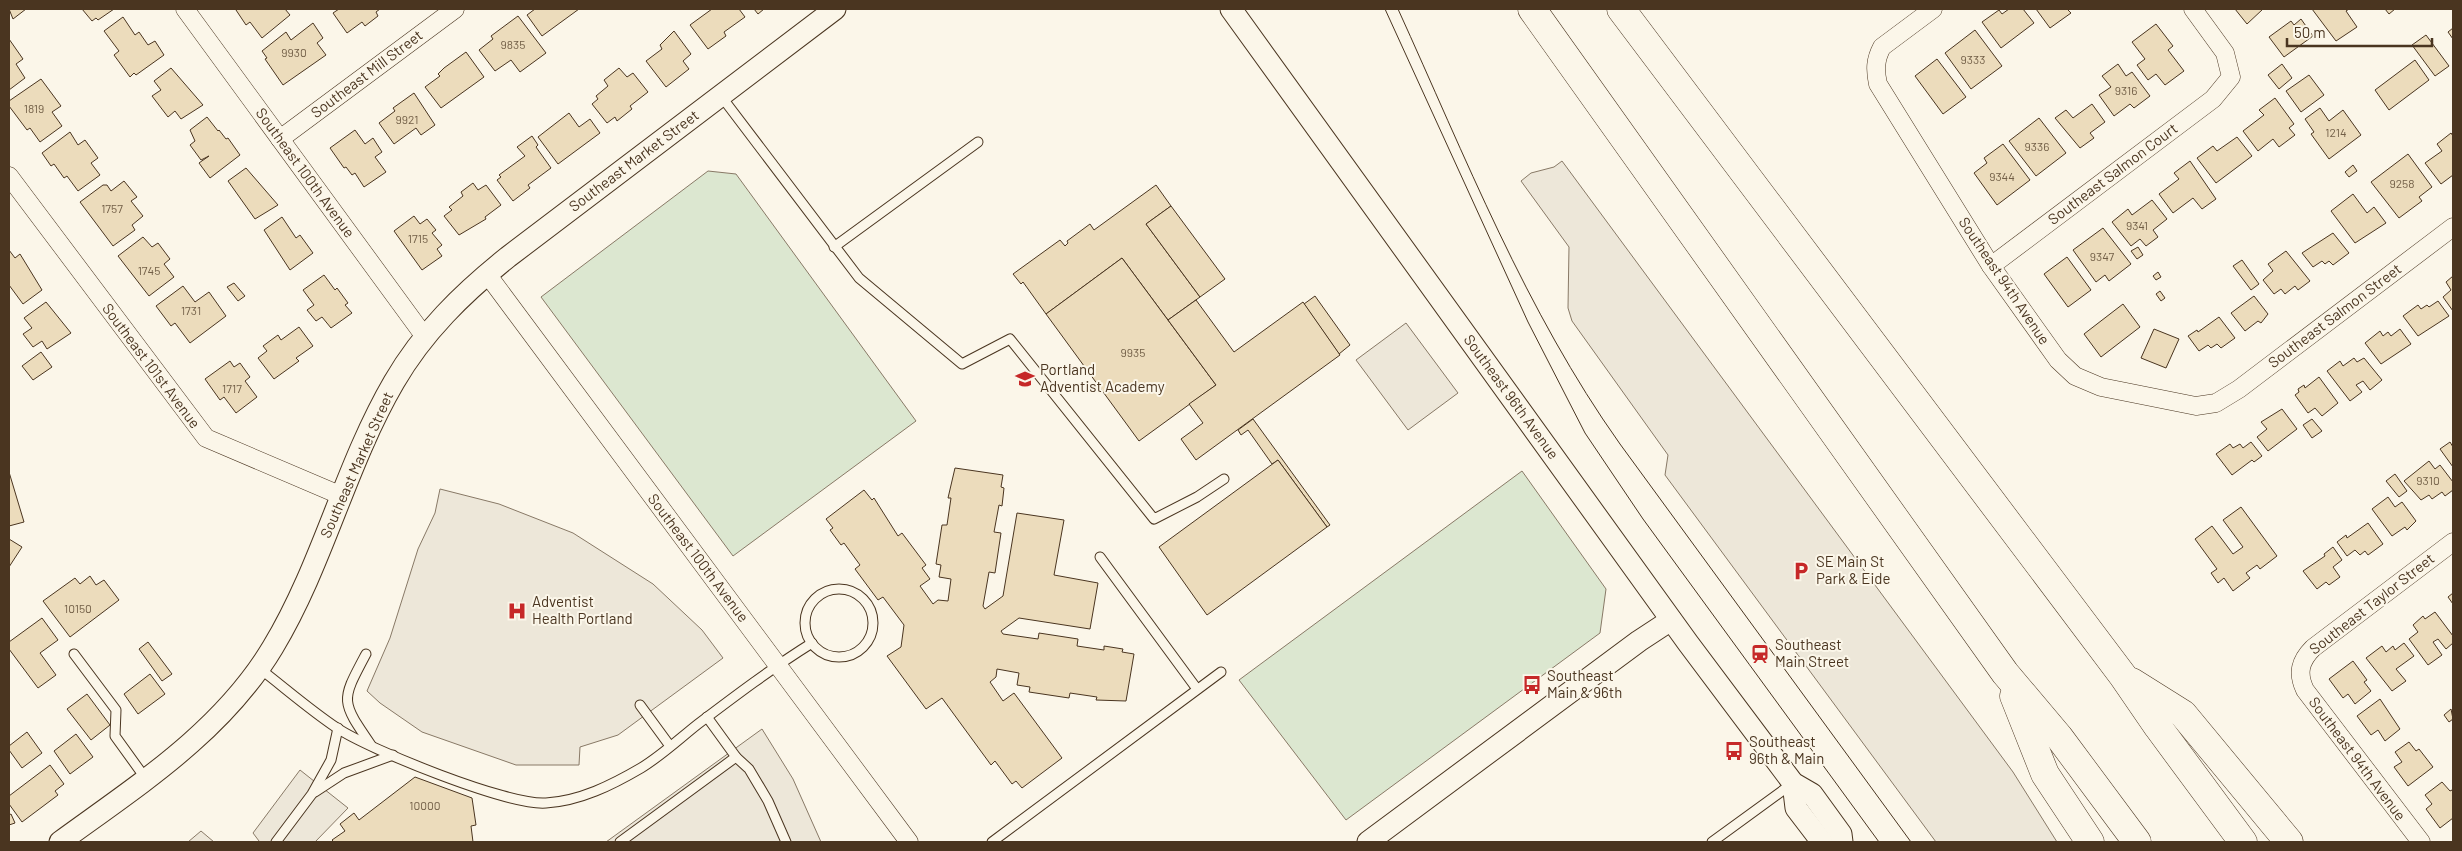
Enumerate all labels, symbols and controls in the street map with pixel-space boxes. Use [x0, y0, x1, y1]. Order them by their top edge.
scale bar [2287, 15, 2432, 47]
text: 50 m [2294, 23, 2326, 41]
street label: Southeast Mill Street [307, 25, 426, 121]
house number: 9835 [501, 37, 525, 51]
house number: 9930 [281, 45, 307, 59]
house number: 9333 [1961, 52, 1985, 66]
house number: 9316 [2115, 83, 2137, 97]
house number: 1819 [24, 101, 44, 115]
street label: Southeast 100th Avenue [253, 104, 359, 241]
street label: Southeast Market Street [565, 105, 702, 215]
house number: 9921 [396, 112, 418, 126]
street label: Southeast Salmon Court [2044, 119, 2181, 228]
house number: 1214 [2325, 125, 2347, 139]
house number: 9336 [2025, 139, 2049, 153]
house number: 9344 [1989, 169, 2015, 183]
house number: 9258 [2389, 176, 2415, 190]
house number: 1757 [101, 201, 123, 215]
street label: Southeast 94th Avenue [1955, 213, 2054, 348]
house number: 9341 [2126, 218, 2148, 232]
house number: 1715 [408, 231, 428, 245]
house number: 9347 [2090, 249, 2114, 263]
street label: Southeast Salmon Street [2264, 259, 2405, 371]
house number: 1745 [138, 263, 160, 277]
street label: Southeast 101st Avenue [99, 299, 205, 431]
house number: 1731 [181, 303, 201, 317]
street label: Southeast 96th Avenue [1461, 331, 1563, 462]
house number: 9935 [1121, 345, 1145, 359]
place label: Portland Adventist Academy [1040, 360, 1165, 395]
school or university icon: Portland Adventist Academy [1014, 368, 1036, 390]
house number: 1717 [222, 381, 242, 395]
street label: Southeast Market Street [316, 389, 396, 540]
house number: 9310 [2416, 473, 2440, 487]
street label: Southeast 100th Avenue [645, 490, 753, 625]
street label: Southeast Taylor Street [2305, 549, 2437, 658]
place label: SE Main St Park & Eide [1816, 552, 1890, 587]
parking icon: SE Main St Park & Eide [1790, 560, 1812, 582]
place label: Adventist Health Portland [532, 592, 633, 627]
hospital icon: Adventist Health Portland [506, 600, 528, 622]
house number: 10150 [64, 601, 92, 615]
place label: Southeast Main Street [1775, 635, 1849, 670]
station icon: Southeast Main Street [1749, 643, 1771, 665]
place label: Southeast Main & 96th [1547, 666, 1622, 701]
bus stop icon: Southeast Main & 96th [1521, 674, 1543, 696]
street label: Southeast 94th Avenue [2305, 693, 2410, 824]
place label: Southeast 96th & Main [1749, 732, 1824, 767]
bus stop icon: Southeast 96th & Main [1723, 740, 1745, 762]
house number: 10000 [409, 798, 441, 812]

